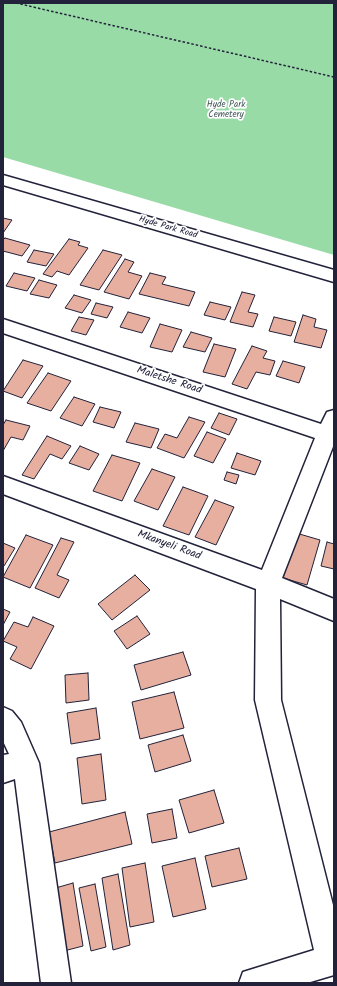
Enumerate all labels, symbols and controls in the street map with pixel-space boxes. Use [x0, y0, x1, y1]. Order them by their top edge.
park label: Hyde Park Cemetery [207, 100, 245, 121]
street label: Hyde Park Road [137, 214, 199, 242]
street label: Maletshe Road [135, 364, 203, 398]
street label: Mkanyeli Road [135, 528, 203, 564]

